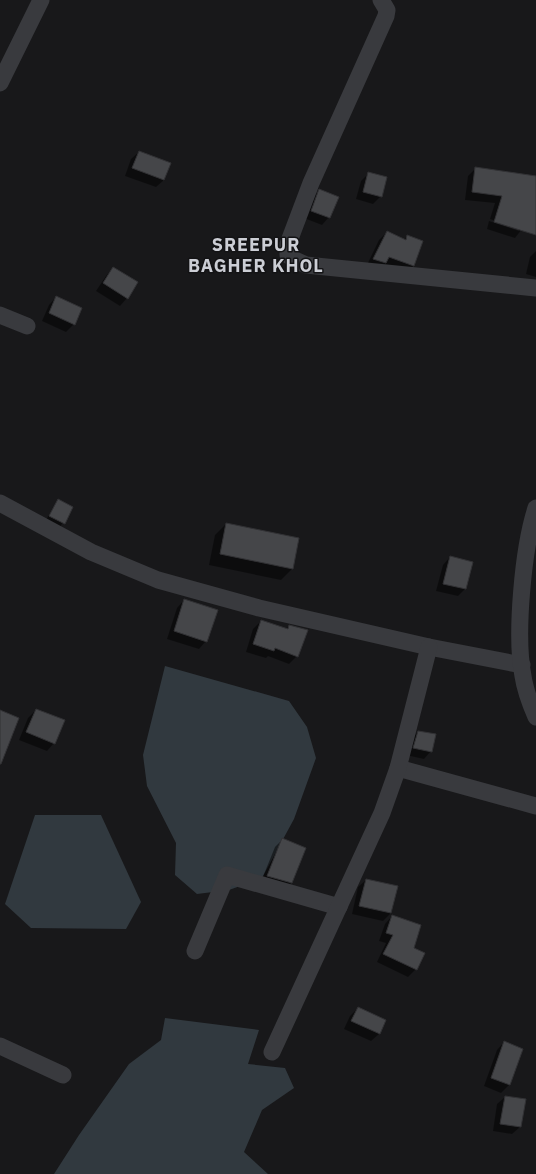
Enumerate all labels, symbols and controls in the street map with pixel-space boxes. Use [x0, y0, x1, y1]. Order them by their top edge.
district label: SREEPUR BAGHER KHOL [188, 233, 324, 277]

